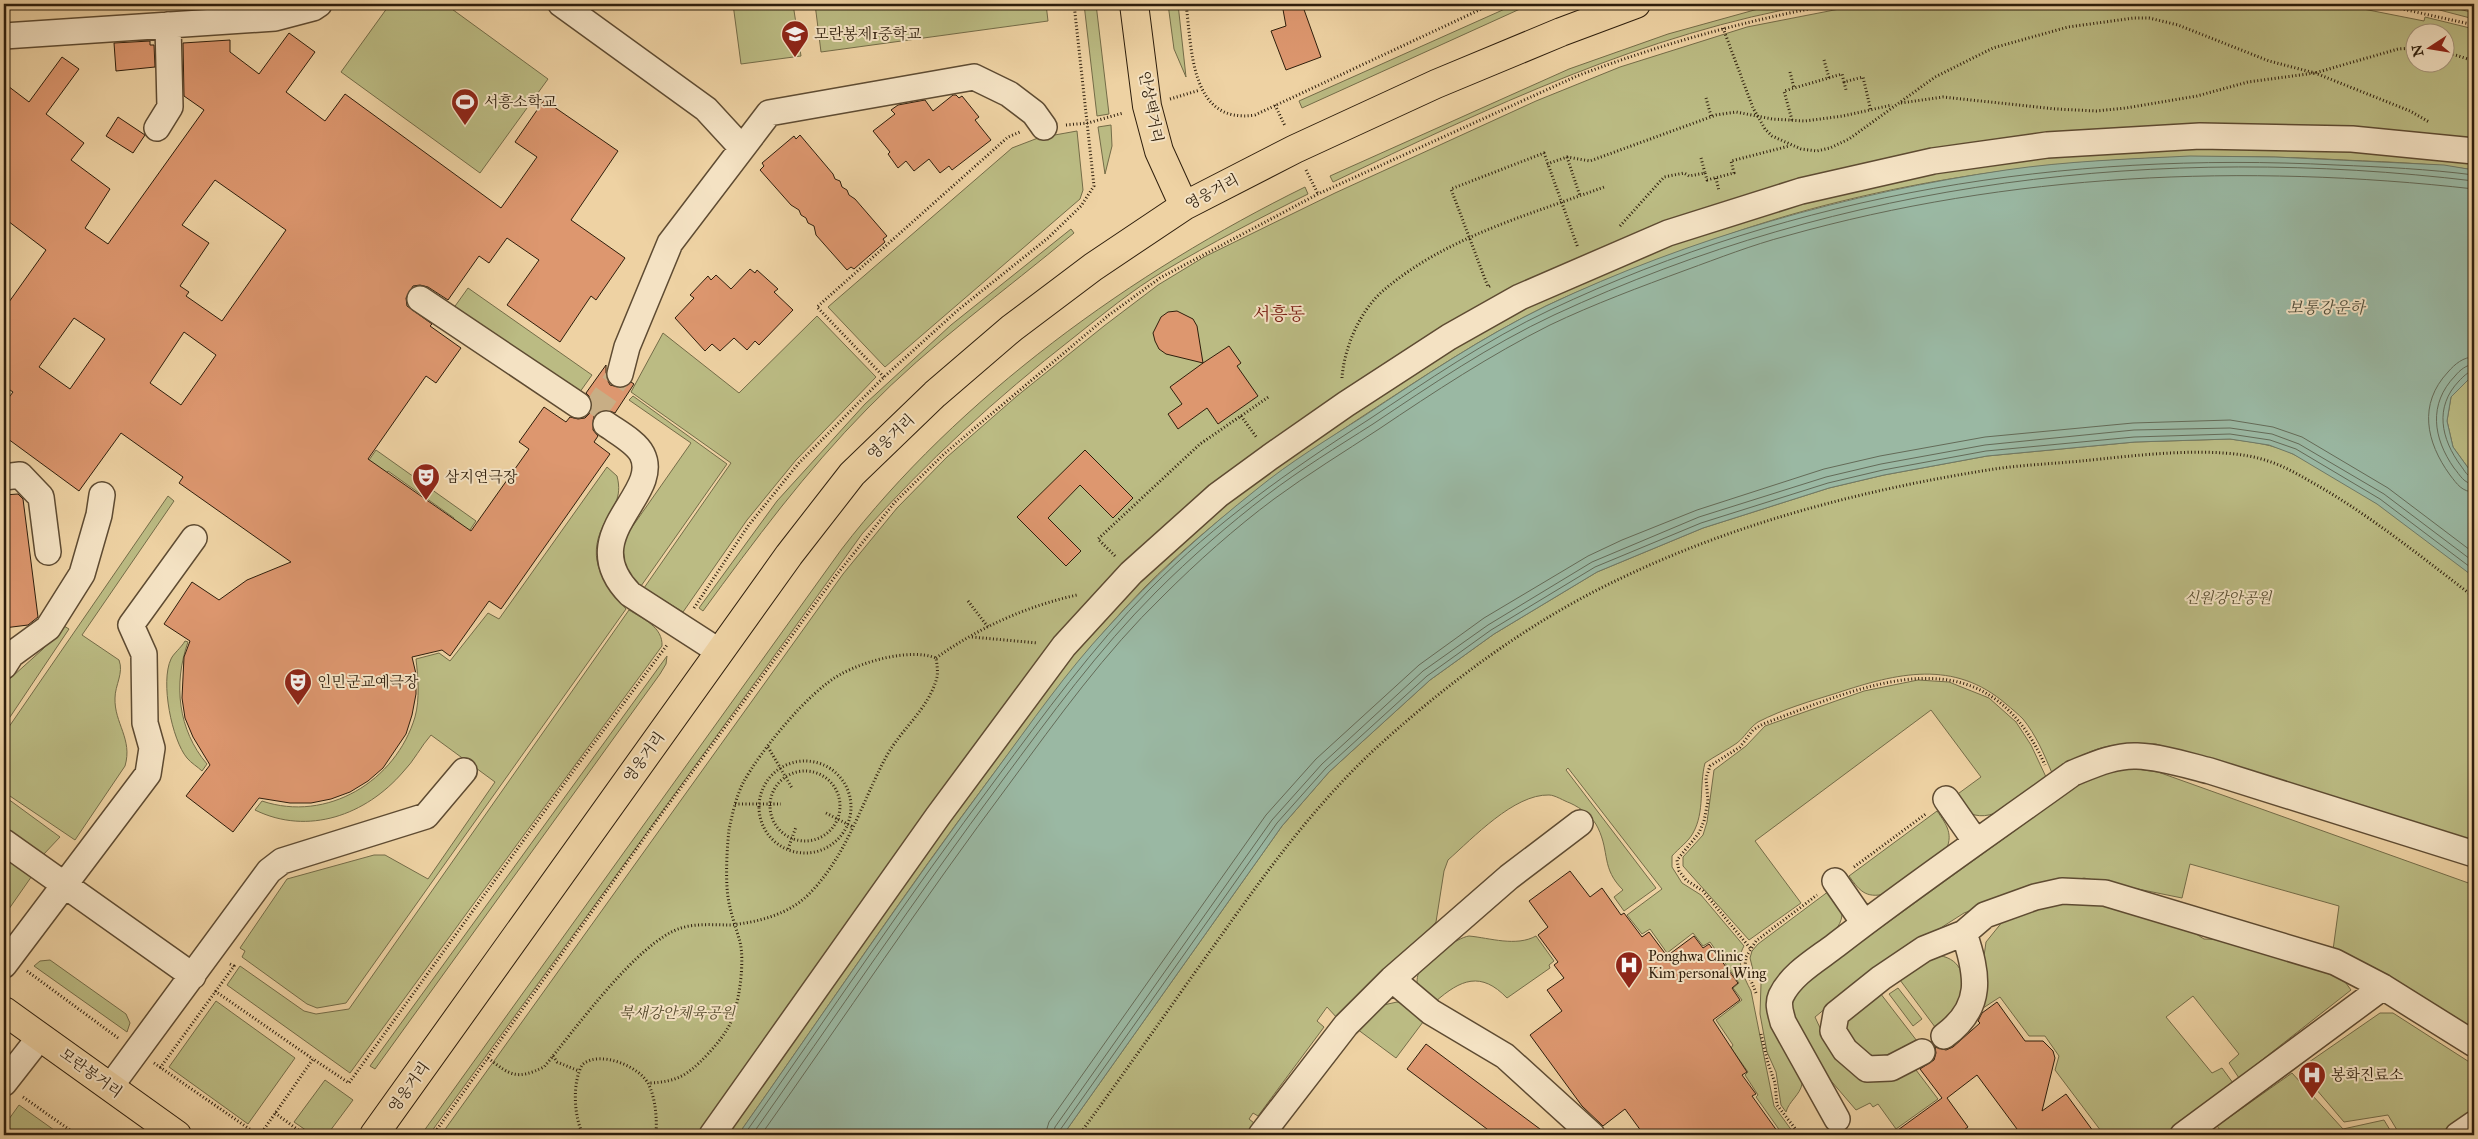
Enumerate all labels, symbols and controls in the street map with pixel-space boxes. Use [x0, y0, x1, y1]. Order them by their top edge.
school or university icon: 모란봉제1중학교 [780, 19, 810, 58]
north arrow [2406, 22, 2456, 72]
place label: 모란봉제1중학교 [814, 25, 922, 43]
text: N [2408, 43, 2427, 58]
street label: 안상택거리 [1135, 70, 1167, 144]
sports icon: 서흥소학교 [450, 87, 480, 126]
place label: 서흥소학교 [484, 93, 557, 111]
street label: 영웅거리 [1182, 170, 1242, 214]
water label: 보통강운하 [2287, 298, 2367, 317]
district label: 서흥동 [1253, 303, 1305, 325]
street label: 영웅거리 [864, 410, 918, 464]
theatre icon: 삼지연극장 [411, 462, 441, 501]
place label: 삼지연극장 [445, 468, 518, 486]
park label: 신원강안공원 [2185, 589, 2273, 607]
theatre icon: 인민군교예극장 [283, 667, 313, 706]
place label: 인민군교예극장 [317, 673, 419, 691]
street label: 영웅거리 [620, 728, 668, 786]
place label: Ponghwa Clinic Kim personal Wing [1648, 947, 1767, 982]
hospital icon: Ponghwa Clinic Kim personal Wing [1614, 950, 1644, 989]
park label: 북새강안체육공원 [619, 1004, 736, 1022]
street label: 모란봉거리 [56, 1044, 126, 1102]
street label: 영웅거리 [385, 1058, 433, 1116]
hospital icon: 봉화진료소 [2297, 1060, 2327, 1099]
place label: 봉화진료소 [2331, 1066, 2404, 1084]

